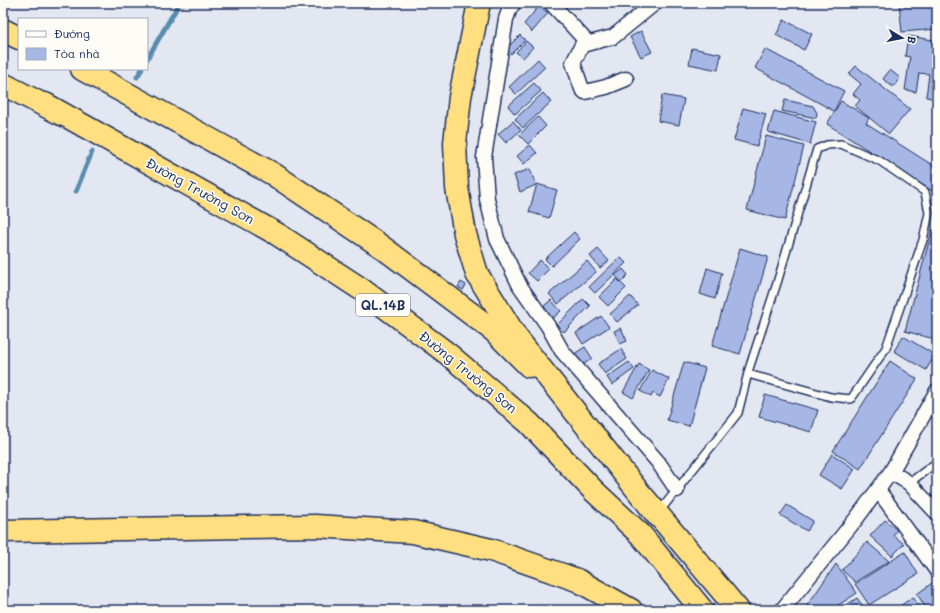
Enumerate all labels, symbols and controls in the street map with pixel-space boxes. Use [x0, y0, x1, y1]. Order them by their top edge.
legend [18, 18, 148, 70]
north arrow [882, 18, 922, 58]
text: Đường [54, 25, 90, 41]
text: B [904, 35, 920, 45]
text: Tòa nhà [54, 45, 100, 61]
street label: Đường Trường Sơn [143, 153, 258, 228]
road number: QL.14B [356, 294, 410, 316]
street label: Đường Trường Sơn [415, 326, 522, 417]

